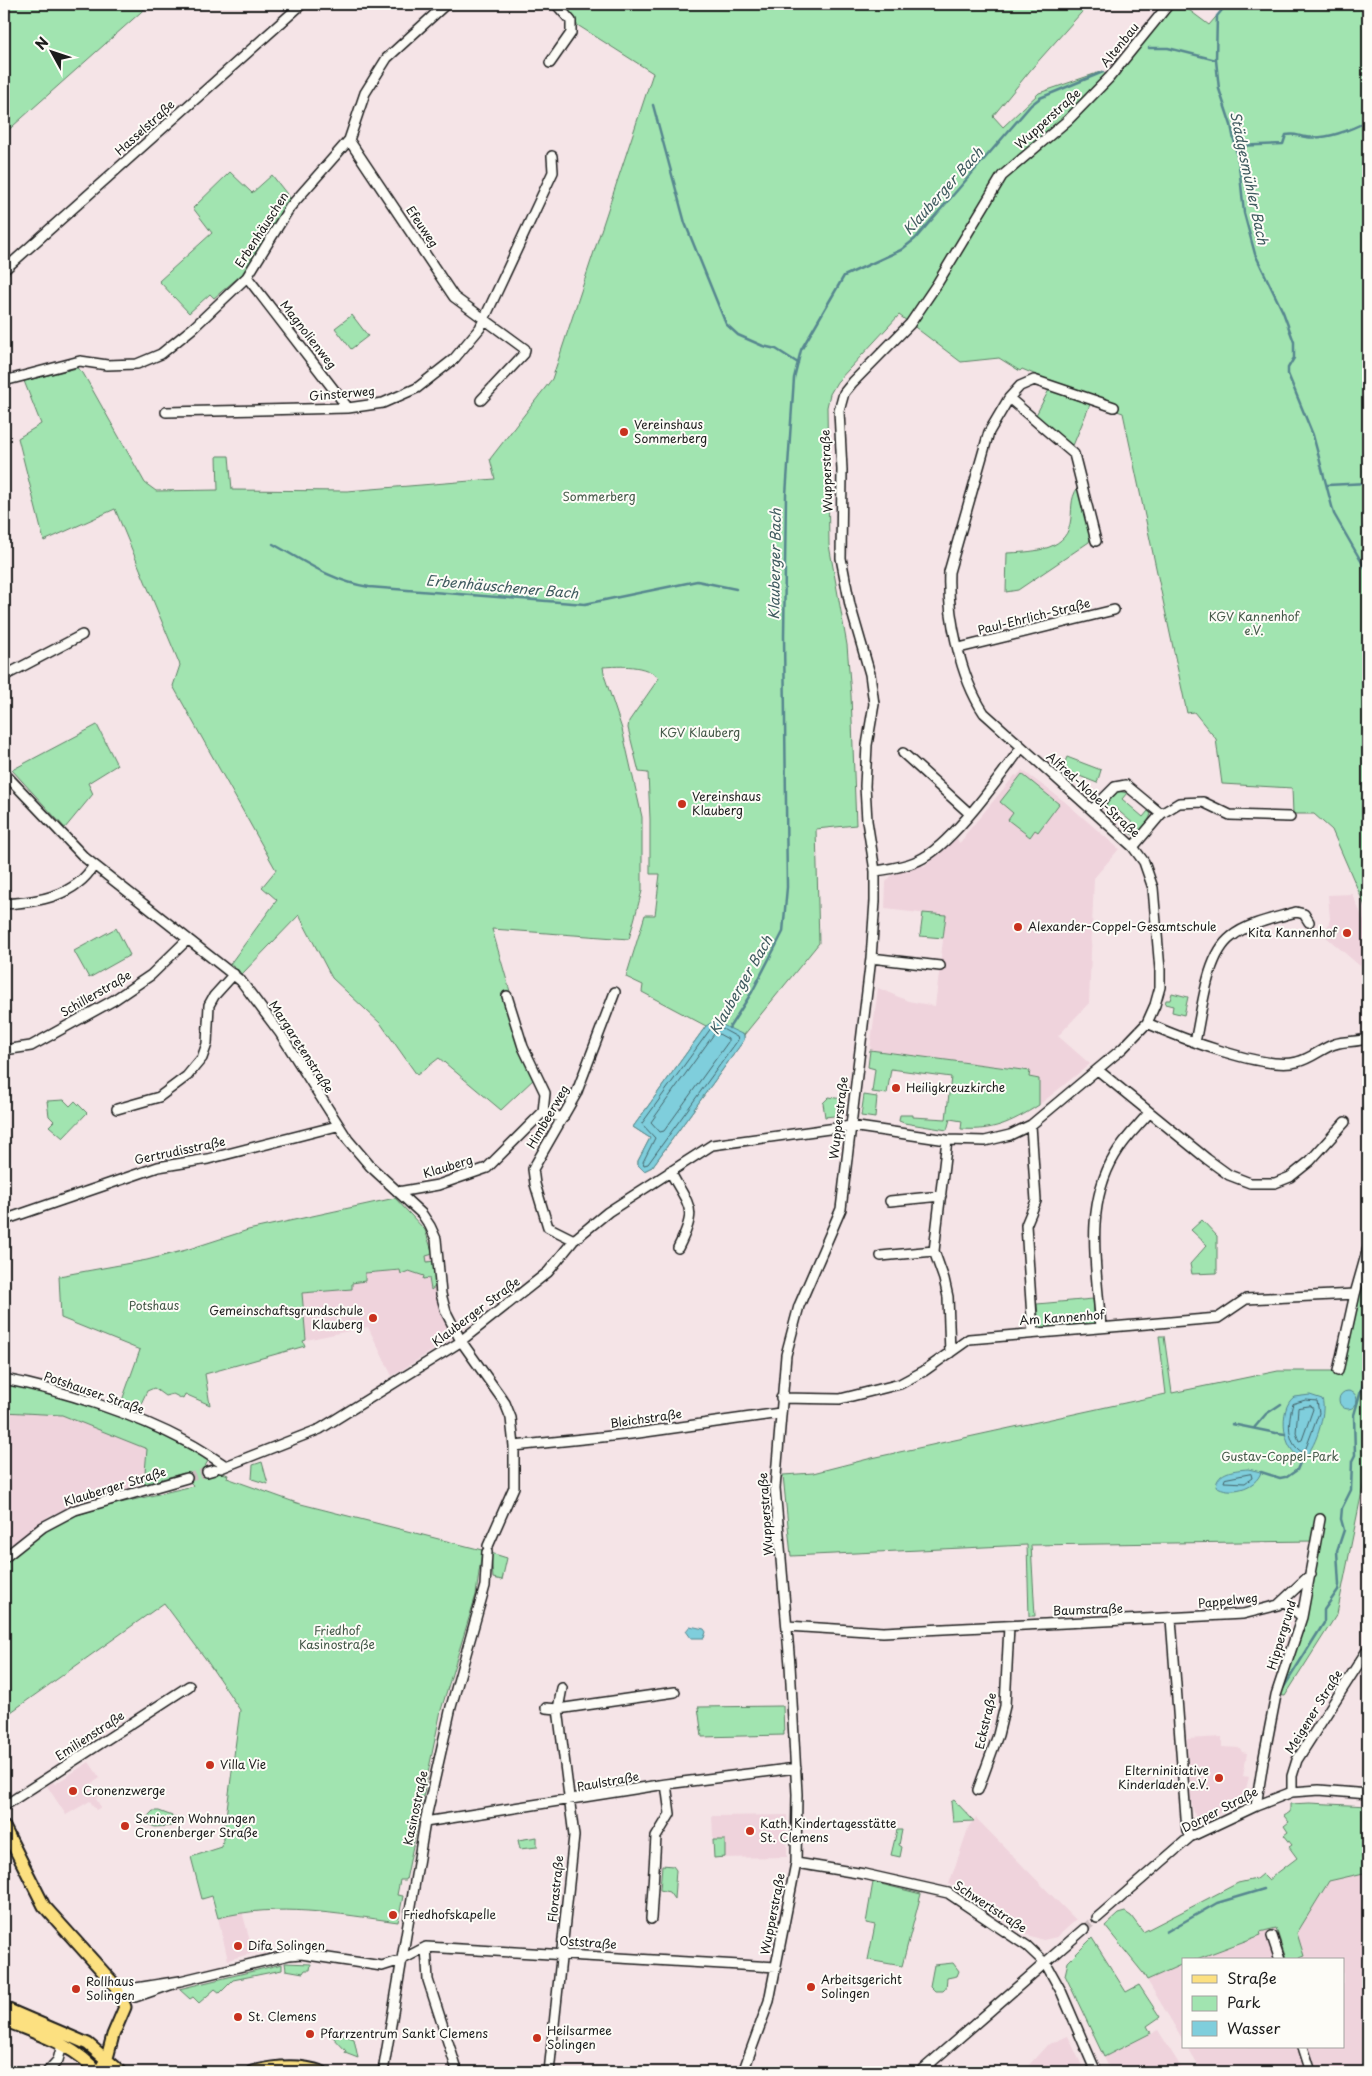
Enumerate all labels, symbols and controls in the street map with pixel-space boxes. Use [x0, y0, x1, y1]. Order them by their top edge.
street label: Altenbau [1096, 18, 1143, 70]
north arrow [28, 28, 78, 78]
text: N [30, 32, 53, 54]
street label: Wupperstraße [1010, 84, 1084, 153]
street label: Hasselstraße [110, 95, 178, 159]
water label: Städgesmühler Bach [1225, 109, 1274, 247]
water label: Klauberger Bach [898, 142, 988, 239]
street label: Erbenhäuschen [230, 188, 292, 271]
street label: Efeuweg [402, 202, 443, 251]
street label: Magnolienweg [276, 296, 341, 373]
street label: Ginsterweg [308, 381, 376, 405]
place label: Vereinshaus Sommerberg [634, 415, 707, 447]
marker: Vereinshaus Sommerberg [618, 426, 630, 438]
street label: Wupperstraße [816, 429, 836, 513]
park label: Sommerberg [562, 487, 636, 505]
water label: Klauberger Bach [763, 507, 786, 620]
water label: Erbenhäuschener Bach [425, 569, 580, 604]
street label: Paul-Ehrlich-Straße [976, 593, 1092, 639]
park label: KGV Kannenhof e.V. [1209, 607, 1301, 639]
park label: KGV Klauberg [660, 723, 740, 741]
street label: Alfred-Nobel-Straße [1043, 747, 1144, 841]
place label: Vereinshaus Klauberg [692, 787, 761, 819]
marker: Vereinshaus Klauberg [676, 798, 688, 810]
place label: Alexander-Coppel-Gesamtschule [1028, 917, 1217, 935]
marker: Alexander-Coppel-Gesamtschule [1012, 921, 1024, 933]
place label: Kita Kannenhof [1248, 923, 1338, 941]
marker: Kita Kannenhof [1341, 927, 1353, 939]
water label: Klauberger Bach [704, 931, 778, 1038]
street label: Schillerstraße [57, 966, 134, 1021]
street label: Margaretenstraße [265, 997, 339, 1096]
street label: Wupperstraße [824, 1076, 852, 1160]
place label: Heiligkreuzkirche [906, 1078, 1005, 1096]
street label: Himbeerweg [522, 1081, 573, 1152]
marker: Heiligkreuzkirche [890, 1082, 902, 1094]
street label: Gertrudisstraße [133, 1132, 227, 1168]
street label: Klauberg [421, 1150, 475, 1182]
street label: Klauberger Straße [428, 1272, 523, 1350]
park label: Potshaus [129, 1296, 180, 1314]
place label: Gemeinschaftsgrundschule Klauberg [209, 1301, 363, 1333]
street label: Am Kannenhof [1019, 1305, 1106, 1329]
marker: Gemeinschaftsgrundschule Klauberg [367, 1312, 379, 1324]
street label: Potshauser Straße [42, 1366, 147, 1418]
street label: Bleichstraße [609, 1404, 683, 1432]
park label: Gustav-Coppel-Park [1221, 1447, 1339, 1465]
street label: Klauberger Straße [61, 1462, 168, 1510]
street label: Wupperstraße [753, 1472, 777, 1556]
street label: Pappelweg [1197, 1588, 1259, 1612]
street label: Hippergrund [1262, 1597, 1300, 1672]
street label: Baumstraße [1053, 1599, 1123, 1619]
park label: Friedhof Kasinostraße [299, 1621, 375, 1653]
street label: Meigener Straße [1280, 1666, 1346, 1757]
street label: Eckstraße [970, 1691, 1000, 1751]
street label: Emilienstraße [51, 1706, 128, 1764]
place label: Villa Vie [220, 1755, 266, 1773]
marker: Villa Vie [204, 1759, 216, 1771]
place label: Elterninitiative Kinderladen e.V. [1118, 1761, 1209, 1793]
street label: Paulstraße [575, 1767, 640, 1795]
street label: Kasinostraße [398, 1769, 432, 1847]
marker: Elterninitiative Kinderladen e.V. [1213, 1772, 1225, 1784]
place label: Cronenzwerge [83, 1781, 165, 1799]
street label: Dorper Straße [1178, 1782, 1261, 1836]
marker: Cronenzwerge [67, 1785, 79, 1797]
place label: Senioren Wohnungen Cronenberger Straße [135, 1809, 258, 1841]
place label: Kath. Kindertagesstätte St. Clemens [760, 1814, 896, 1846]
marker: Senioren Wohnungen Cronenberger Straße [119, 1820, 131, 1832]
marker: Kath. Kindertagesstätte St. Clemens [744, 1825, 756, 1837]
street label: Florastraße [543, 1855, 567, 1923]
street label: Wupperstraße [755, 1871, 789, 1956]
street label: Schwertstraße [950, 1876, 1031, 1937]
place label: Friedhofskapelle [403, 1905, 496, 1923]
marker: Friedhofskapelle [387, 1909, 399, 1921]
street label: Oststraße [559, 1931, 617, 1953]
place label: Difa Solingen [248, 1936, 325, 1954]
marker: Difa Solingen [232, 1940, 244, 1952]
legend [1182, 1958, 1344, 2048]
text: Straße [1227, 1966, 1277, 1989]
place label: Arbeitsgericht Solingen [821, 1970, 902, 2002]
place label: Rollhaus Solingen [86, 1972, 135, 2004]
marker: Arbeitsgericht Solingen [805, 1981, 817, 1993]
marker: Rollhaus Solingen [70, 1983, 82, 1995]
text: Park [1227, 1990, 1261, 2013]
place label: St. Clemens [248, 2007, 317, 2025]
marker: St. Clemens [232, 2011, 244, 2023]
text: Wasser [1227, 2016, 1280, 2039]
place label: Heilsarmee Solingen [547, 2021, 612, 2053]
place label: Pfarrzentrum Sankt Clemens [320, 2024, 488, 2042]
marker: Pfarrzentrum Sankt Clemens [304, 2028, 316, 2040]
marker: Heilsarmee Solingen [531, 2032, 543, 2044]

